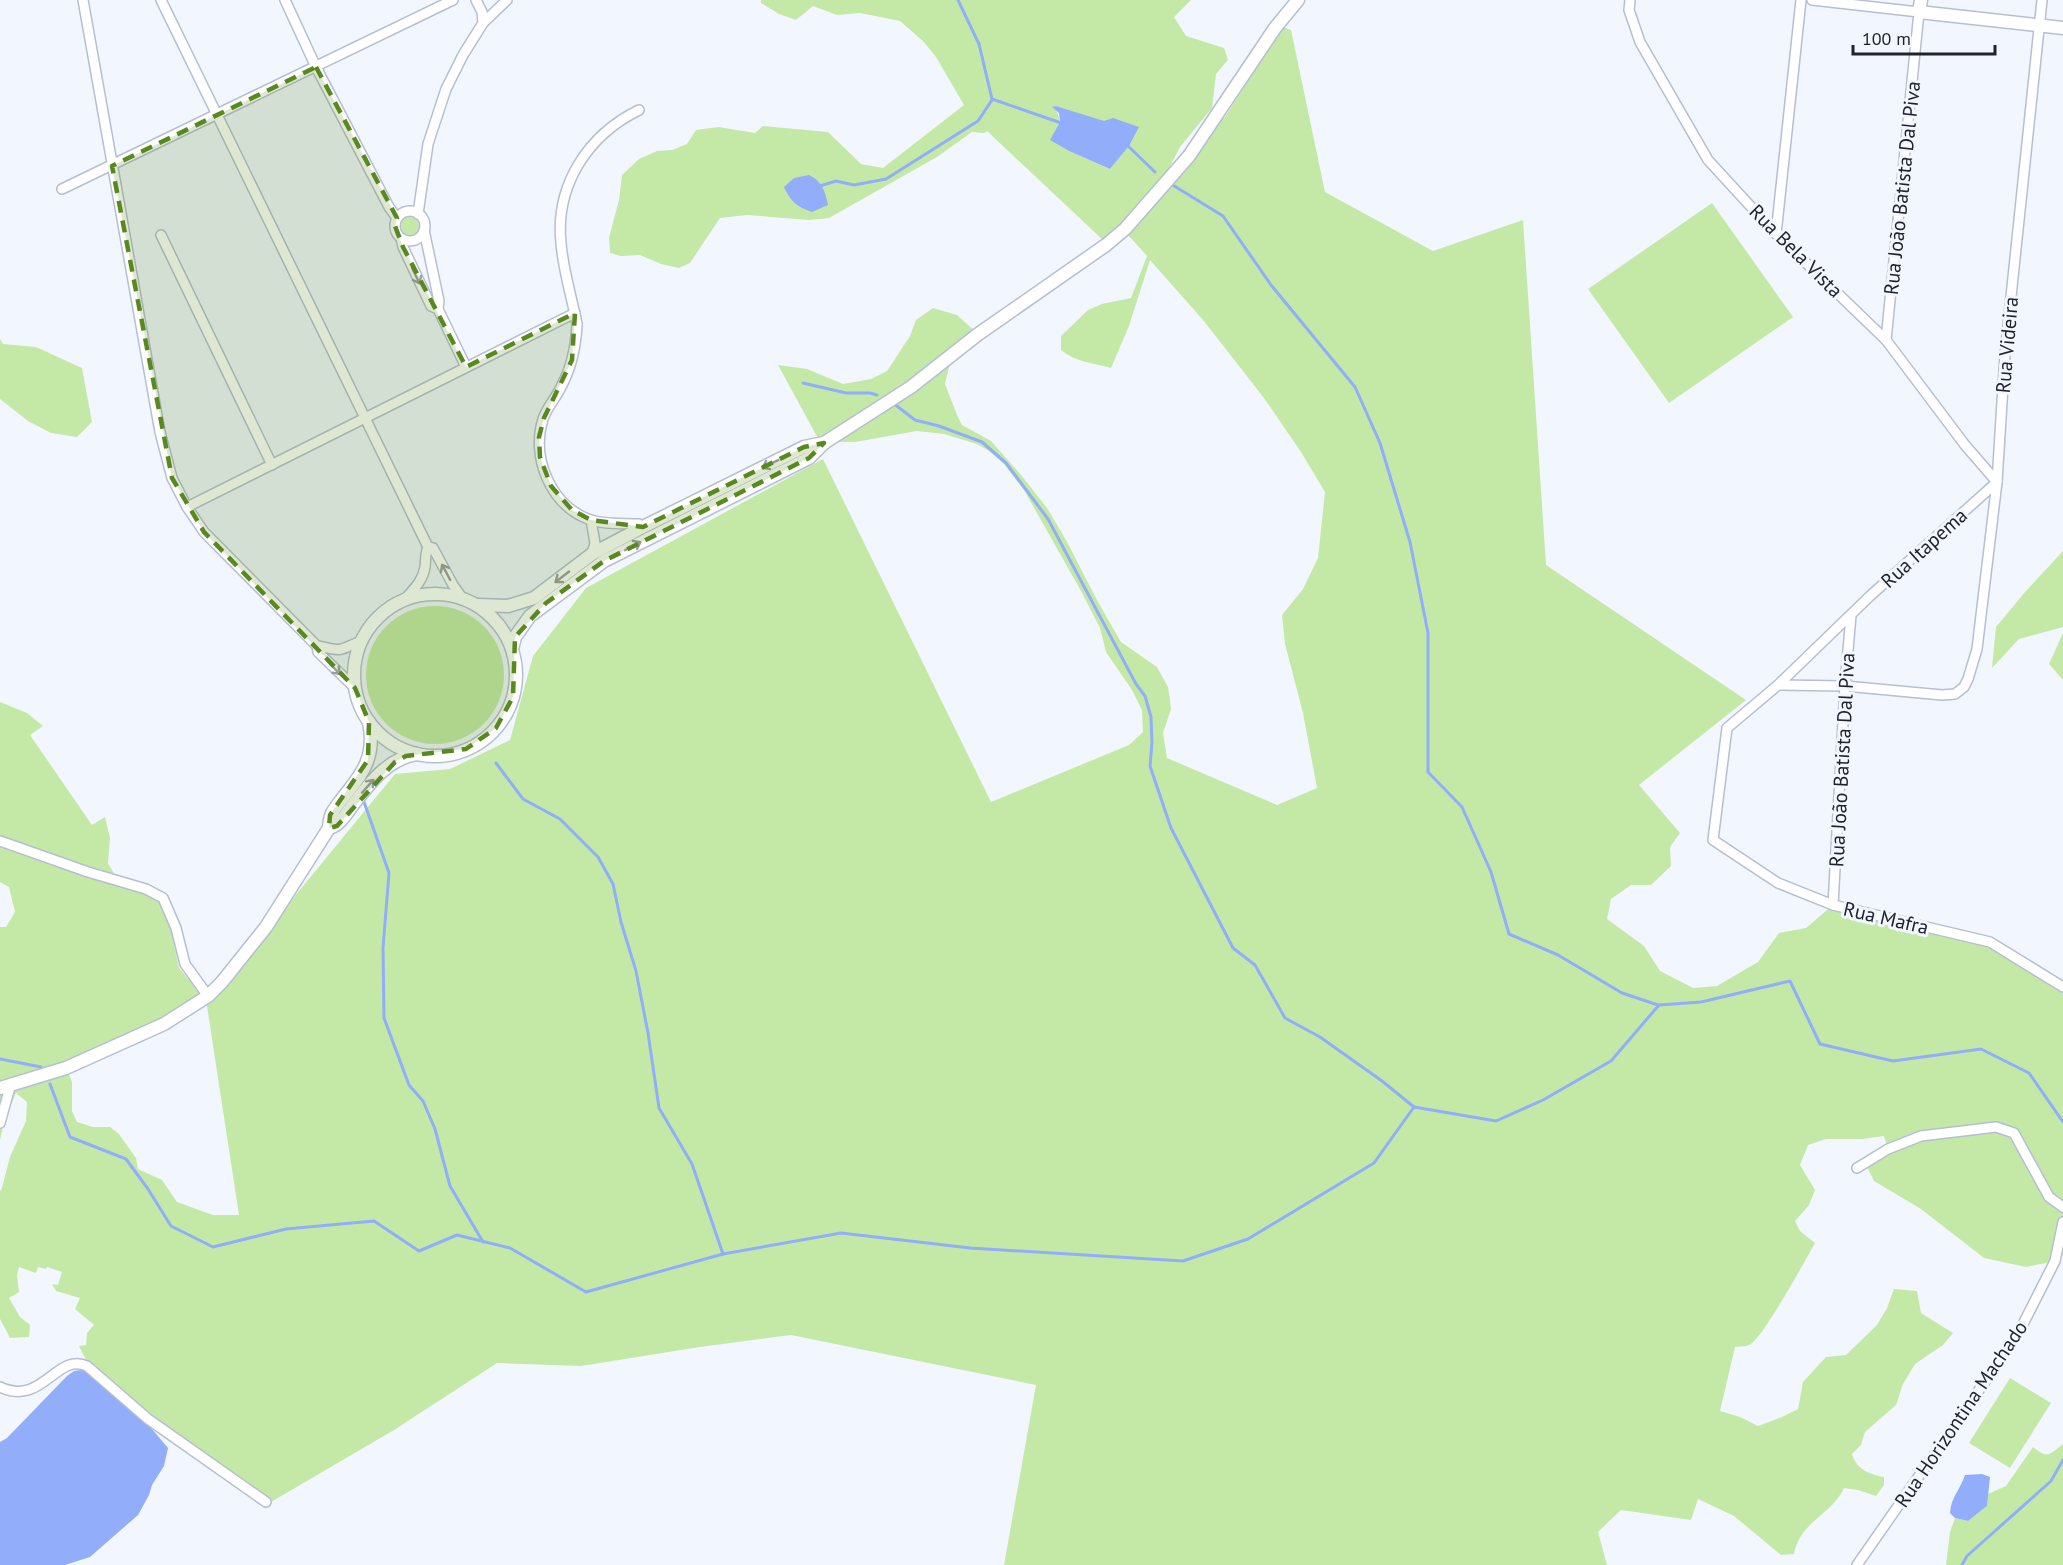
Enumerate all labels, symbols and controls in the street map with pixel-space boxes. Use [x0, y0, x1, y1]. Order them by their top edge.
scale bar [1853, 18, 1996, 56]
text: 100 m [1862, 27, 1911, 50]
street label: Rua João Batista Dal Piva [1878, 80, 1926, 296]
street label: Rua Bela Vista [1744, 199, 1848, 303]
one-way arrow [411, 266, 423, 284]
street label: Rua Videira [1990, 296, 2024, 394]
one-way arrow [762, 458, 779, 470]
street label: Rua Itapema [1875, 502, 1973, 594]
one-way arrow [624, 540, 642, 551]
one-way arrow [440, 564, 451, 582]
one-way arrow [555, 571, 571, 583]
street label: Rua João Batista Dal Piva [1823, 652, 1861, 868]
one-way arrow [327, 661, 341, 676]
one-way arrow [361, 779, 375, 794]
street label: Rua Mafra [1841, 896, 1931, 940]
street label: Rua Horizontina Machado [1889, 1316, 2033, 1512]

